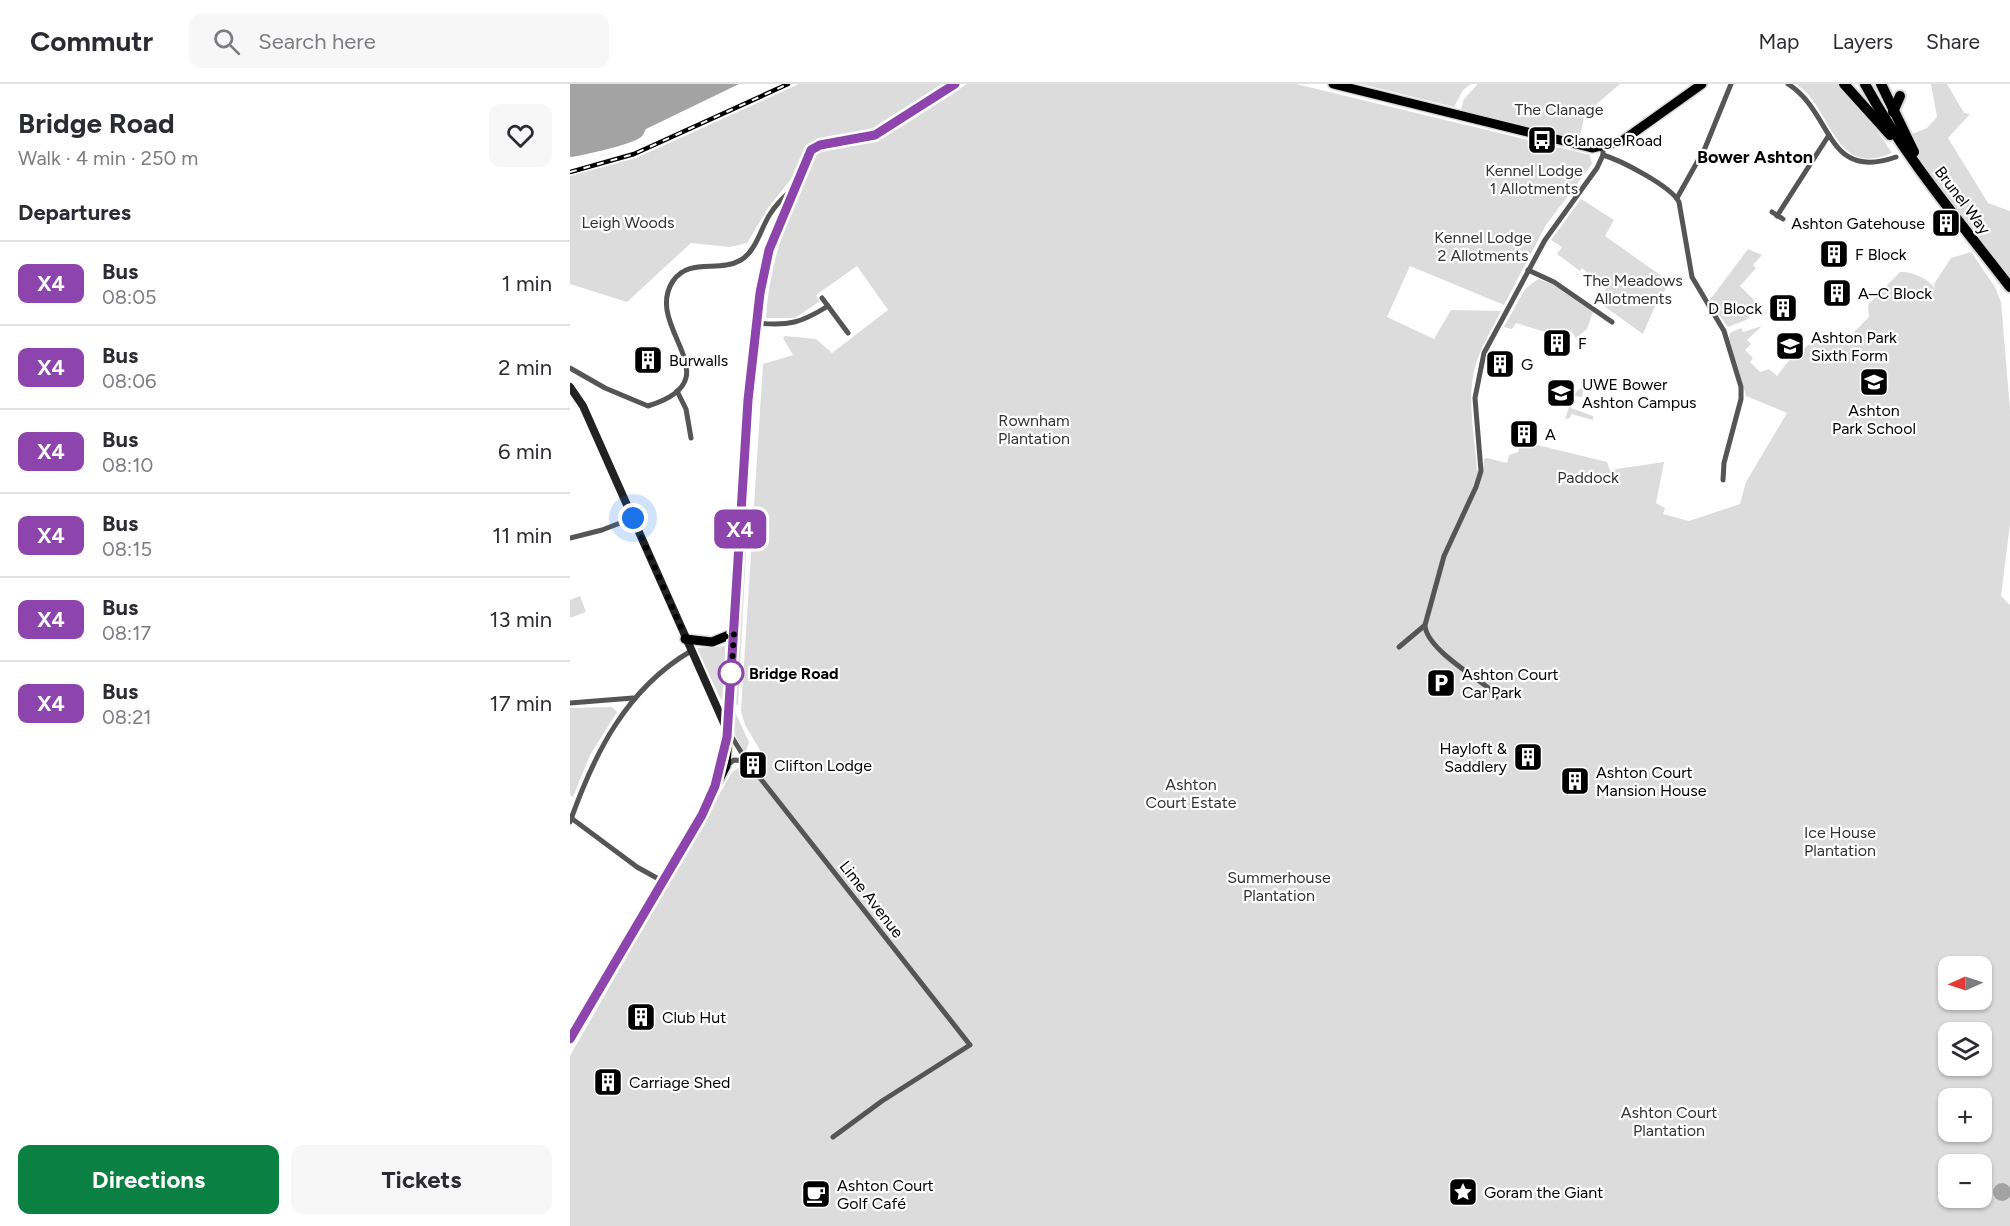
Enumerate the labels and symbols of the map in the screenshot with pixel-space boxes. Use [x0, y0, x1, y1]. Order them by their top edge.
park label: The Clanage [1515, 100, 1604, 119]
bus stop icon: Clanage Road [1526, 124, 1558, 156]
place label: Clanage Road [1563, 131, 1662, 150]
district label: Bower Ashton [1697, 146, 1813, 168]
park label: Kennel Lodge 1 Allotments [1485, 161, 1583, 198]
street label: Brunel Way [1931, 162, 1995, 239]
building icon: Ashton Gatehouse [1930, 207, 1962, 239]
park label: Leigh Woods [581, 213, 675, 232]
place label: Ashton Gatehouse [1791, 214, 1925, 233]
park label: Kennel Lodge 2 Allotments [1434, 228, 1532, 265]
building icon: F Block [1818, 238, 1850, 270]
place label: F Block [1855, 245, 1907, 264]
park label: The Meadows Allotments [1583, 271, 1683, 308]
building icon: A–C Block [1821, 277, 1853, 309]
place label: A–C Block [1858, 284, 1932, 303]
building icon: D Block [1767, 292, 1799, 324]
place label: D Block [1708, 299, 1762, 318]
building icon: F [1541, 327, 1573, 359]
place label: Ashton Park Sixth Form [1811, 328, 1897, 365]
school or university icon: Ashton Park Sixth Form [1774, 330, 1806, 362]
place label: F [1578, 334, 1587, 353]
building icon: Burwalls [632, 344, 664, 376]
building icon: G [1484, 348, 1516, 380]
place label: Burwalls [669, 351, 728, 370]
place label: G [1521, 355, 1533, 374]
school or university icon: Ashton Park School [1858, 366, 1890, 398]
place label: UWE Bower Ashton Campus [1582, 375, 1697, 412]
school or university icon: UWE Bower Ashton Campus [1545, 377, 1577, 409]
place label: Ashton Park School [1832, 401, 1916, 438]
park label: Rownham Plantation [998, 411, 1070, 448]
building icon: A [1508, 418, 1540, 450]
place label: A [1545, 425, 1556, 444]
park label: Paddock [1557, 468, 1619, 487]
your location [618, 503, 648, 533]
line badge: X4 [713, 510, 767, 548]
marker: Bridge Road [718, 660, 744, 686]
place label: Bridge Road [749, 664, 839, 683]
place label: Ashton Court Car Park [1462, 665, 1559, 702]
parking icon: Ashton Court Car Park [1425, 667, 1457, 699]
place label: Hayloft & Saddlery [1440, 739, 1508, 776]
building icon: Hayloft & Saddlery [1512, 741, 1544, 773]
building icon: Clifton Lodge [737, 749, 769, 781]
place label: Clifton Lodge [774, 756, 872, 775]
place label: Ashton Court Mansion House [1596, 763, 1707, 800]
building icon: Ashton Court Mansion House [1559, 765, 1591, 797]
park label: Ashton Court Estate [1146, 775, 1237, 812]
park label: Ice House Plantation [1804, 823, 1876, 860]
street label: Lime Avenue [836, 857, 908, 942]
park label: Summerhouse Plantation [1227, 868, 1331, 905]
north arrow [1938, 956, 1992, 1010]
building icon: Club Hut [625, 1001, 657, 1033]
place label: Club Hut [662, 1008, 726, 1027]
building icon: Carriage Shed [592, 1066, 624, 1098]
place label: Carriage Shed [629, 1073, 730, 1092]
park label: Ashton Court Plantation [1621, 1103, 1717, 1140]
place label: Ashton Court Golf Café [837, 1176, 934, 1213]
place icon: Goram the Giant [1447, 1176, 1479, 1208]
cafe icon: Ashton Court Golf Café [800, 1178, 832, 1210]
place label: Goram the Giant [1484, 1183, 1603, 1202]

